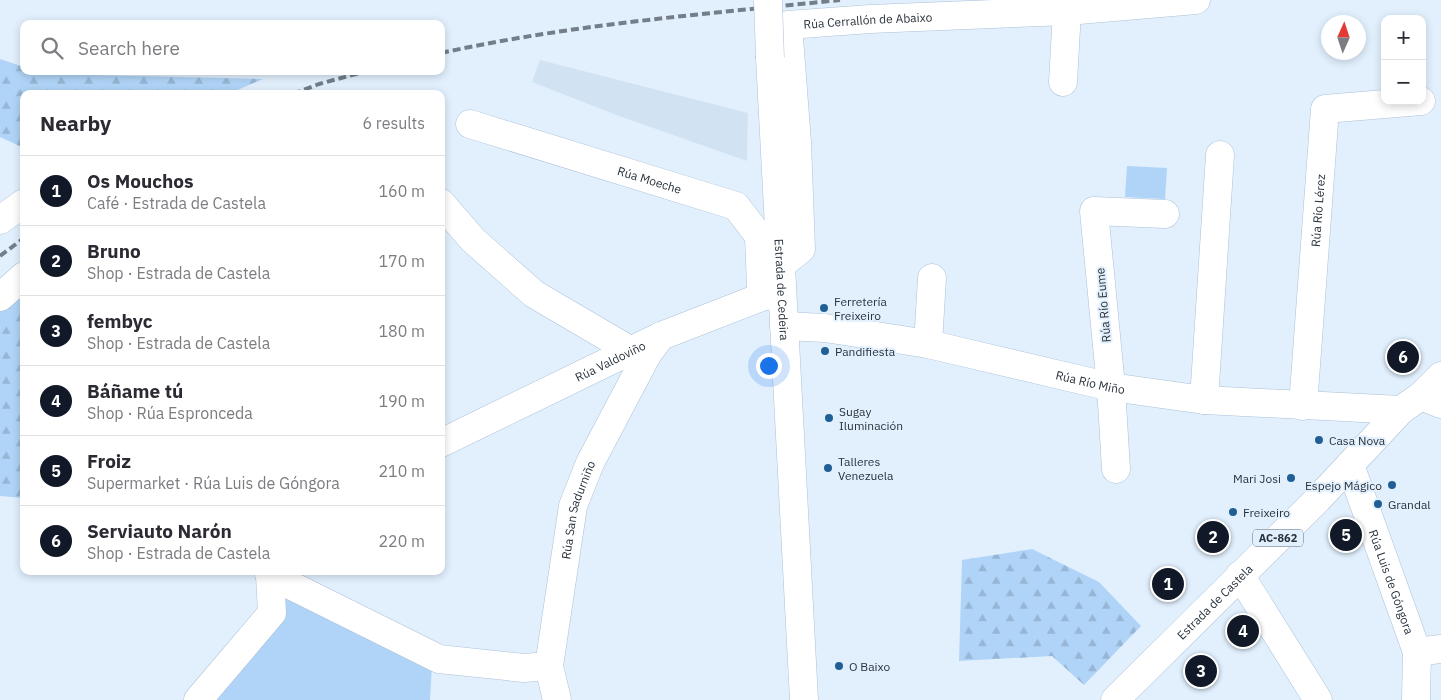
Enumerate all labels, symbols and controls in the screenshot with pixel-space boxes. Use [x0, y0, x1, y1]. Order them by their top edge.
street label: Rúa Cerrallón de Abaixo [803, 9, 933, 31]
north arrow [1321, 15, 1366, 60]
map controls [1381, 15, 1426, 105]
button: + [1381, 15, 1426, 60]
search box [20, 20, 445, 75]
icon: search [38, 34, 66, 62]
text: Search here [78, 36, 180, 60]
button: − [1381, 60, 1426, 105]
text: Nearby [40, 109, 111, 137]
text: 6 results [362, 113, 425, 133]
street label: Rúa Moeche [616, 162, 684, 196]
text: Os Mouchos [87, 169, 194, 193]
street label: Rúa Río Lérez [1307, 173, 1328, 248]
text: 1 [51, 181, 61, 201]
text: 160 m [378, 181, 425, 201]
text: Café · Estrada de Castela [87, 193, 266, 213]
street label: Estrada de Cedeira [772, 238, 792, 341]
text: Bruno [87, 239, 141, 263]
text: 2 [51, 251, 61, 271]
text: 170 m [378, 251, 425, 271]
text: Shop · Estrada de Castela [87, 263, 270, 283]
street label: Rúa Río Eume [1092, 267, 1114, 343]
place label: Ferretería Freixeiro [834, 294, 887, 323]
marker: Ferretería Freixeiro [818, 302, 830, 314]
text: fembyc [87, 309, 153, 333]
text: 3 [51, 321, 61, 341]
text: 180 m [378, 321, 425, 341]
text: Shop · Estrada de Castela [87, 333, 270, 353]
street label: Rúa Valdoviño [572, 337, 648, 384]
pin: 6 [1387, 338, 1419, 376]
place label: Pandifiesta [835, 344, 896, 359]
marker: Pandifiesta [819, 345, 831, 357]
your location [756, 353, 782, 379]
street label: Rúa Río Miño [1054, 367, 1126, 396]
text: Báñame tú [87, 379, 183, 403]
text: 4 [51, 391, 61, 411]
text: 190 m [378, 391, 425, 411]
text: Shop · Rúa Espronceda [87, 403, 253, 423]
place label: Sugay Iluminación [839, 404, 903, 433]
marker: Sugay Iluminación [823, 412, 835, 424]
place label: Casa Nova [1329, 433, 1386, 448]
marker: Casa Nova [1313, 434, 1325, 446]
text: Froiz [87, 449, 131, 473]
place label: Talleres Venezuela [838, 454, 894, 483]
street label: Rúa San Sadurniño [558, 458, 598, 560]
text: 5 [51, 461, 61, 481]
text: 210 m [378, 461, 425, 481]
marker: Talleres Venezuela [822, 462, 834, 474]
place label: Mari Josi [1233, 471, 1281, 486]
marker: Mari Josi [1285, 472, 1297, 484]
text: Supermarket · Rúa Luis de Góngora [87, 473, 340, 493]
place label: Espejo Mágico [1305, 478, 1382, 493]
marker: Espejo Mágico [1386, 479, 1398, 491]
place label: Grandal [1388, 497, 1431, 512]
marker: Grandal [1372, 498, 1384, 510]
place label: Freixeiro [1243, 505, 1290, 520]
marker: Freixeiro [1227, 506, 1239, 518]
pin: 5 [1330, 516, 1362, 554]
pin: 2 [1197, 518, 1229, 556]
text: Serviauto Narón [87, 519, 232, 543]
street label: Rúa Luis de Góngora [1366, 527, 1418, 637]
road number: AC-862 [1253, 530, 1303, 546]
text: 6 [51, 531, 61, 551]
text: 220 m [378, 531, 425, 551]
text: Shop · Estrada de Castela [87, 543, 270, 563]
street label: Estrada de Castela [1173, 560, 1256, 642]
pin: 1 [1152, 565, 1184, 603]
pin: 4 [1227, 612, 1259, 650]
pin: 3 [1185, 652, 1217, 690]
place label: O Baixo [849, 659, 891, 674]
marker: O Baixo [833, 660, 845, 672]

